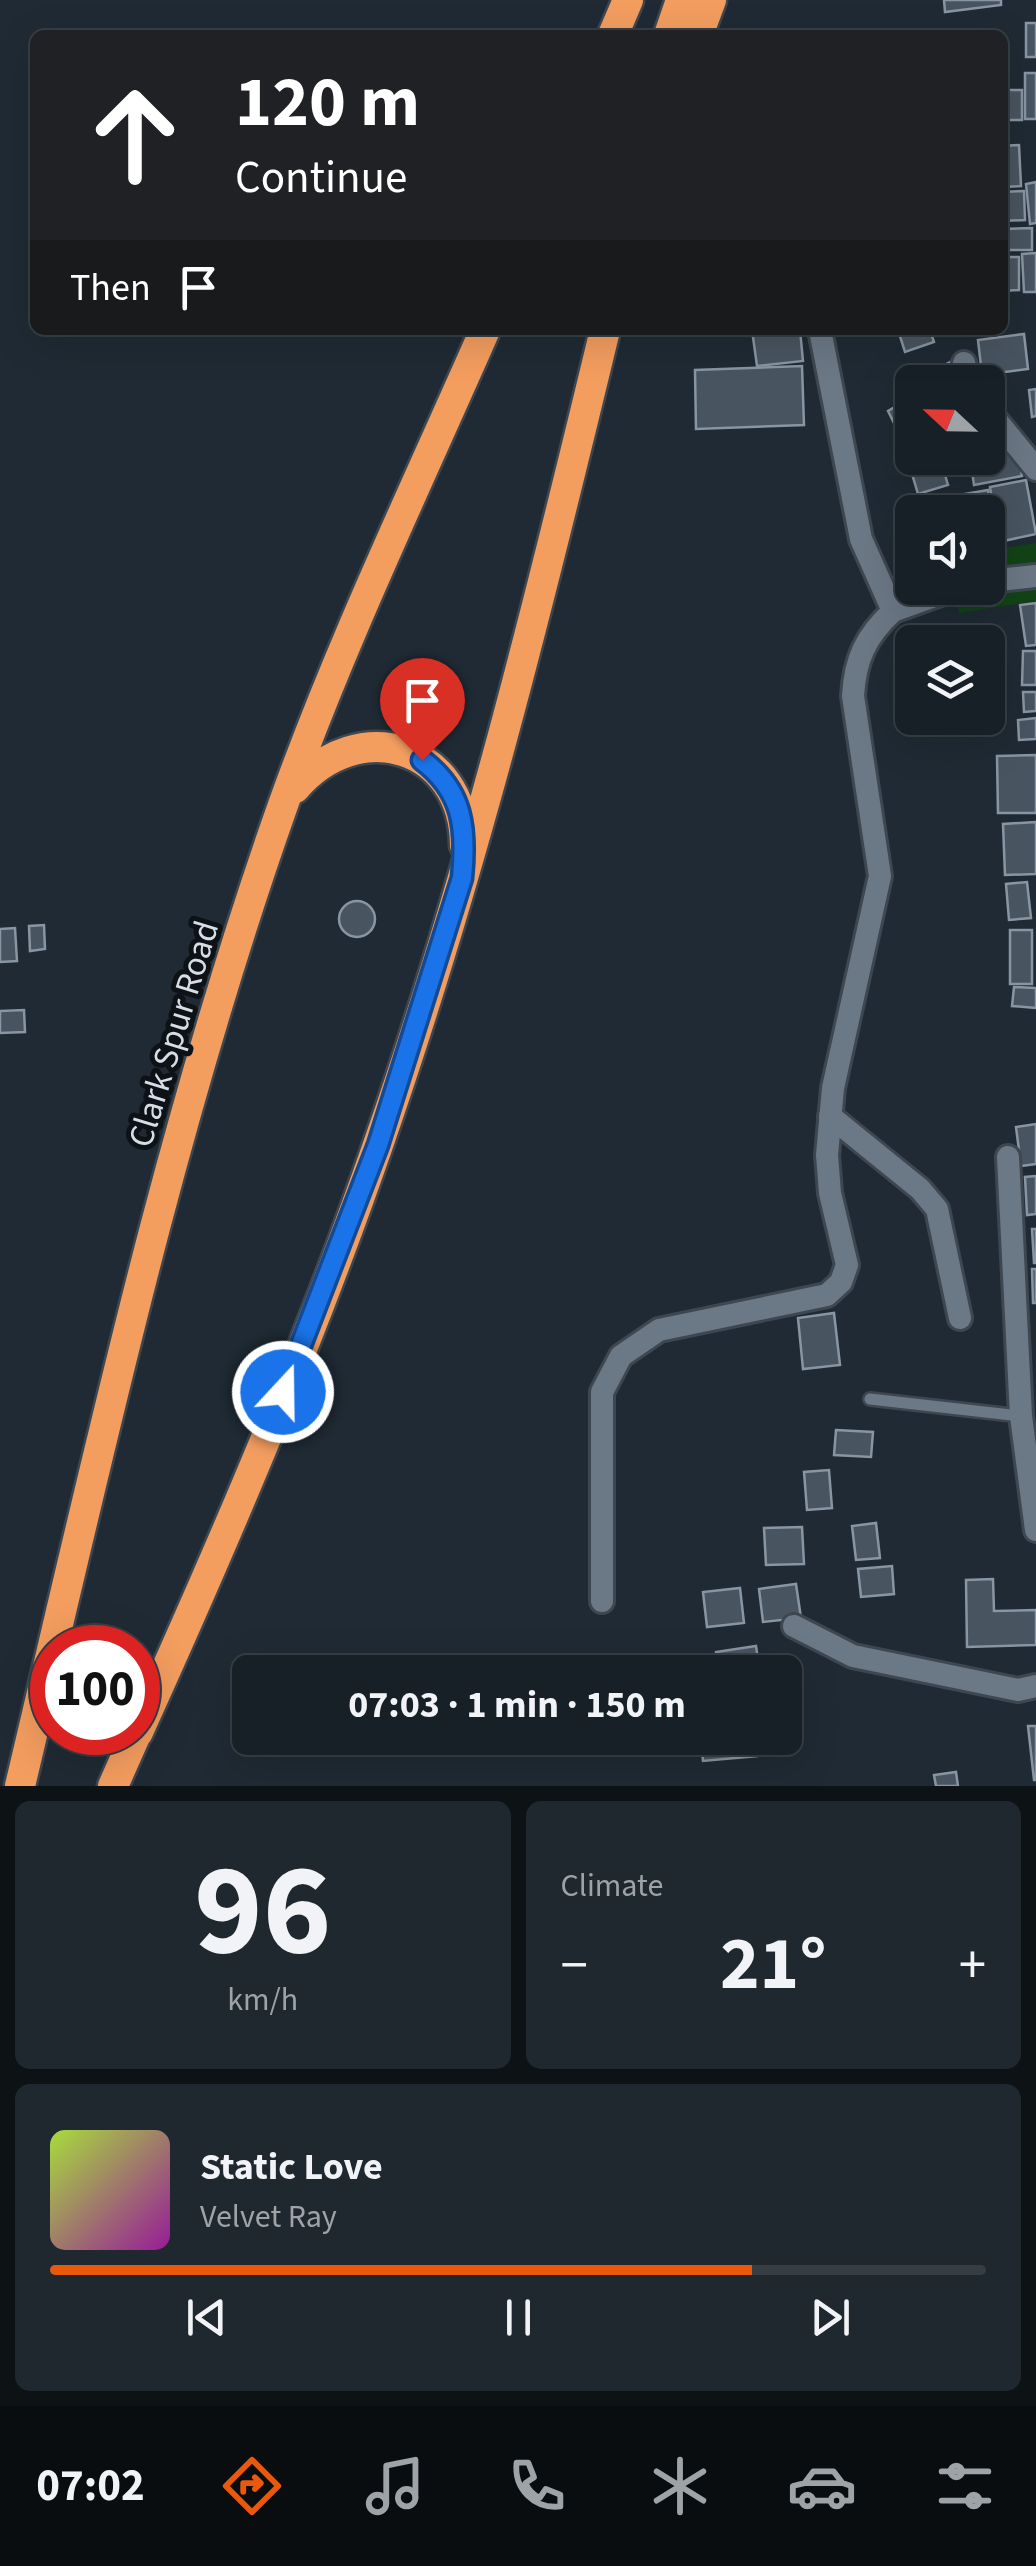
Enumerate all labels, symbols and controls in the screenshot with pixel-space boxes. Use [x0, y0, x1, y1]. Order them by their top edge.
text: 120 m [235, 53, 420, 153]
icon: ahead [70, 70, 200, 200]
text: Continue [235, 146, 407, 210]
icon: arrive [171, 260, 226, 315]
text: Then [70, 261, 151, 315]
north arrow [895, 365, 1005, 475]
map controls [895, 365, 1005, 735]
button: sound [895, 495, 1005, 605]
button: layers [895, 625, 1005, 735]
pin [380, 658, 465, 761]
icon: arrive [395, 673, 450, 728]
street label: Clark Spur Road [116, 915, 232, 1153]
position arrow [231, 1340, 335, 1444]
speed limit sign: 100 [30, 1625, 160, 1755]
text: 07:03 · 1 min · 150 m [348, 1678, 686, 1732]
text: 96 [194, 1819, 331, 2004]
text: Climate [561, 1863, 663, 1909]
text: 21° [720, 1911, 827, 2018]
text: − [561, 1927, 588, 2005]
text: + [959, 1927, 986, 2005]
text: km/h [227, 1977, 298, 2023]
text: Static Love [200, 2140, 383, 2194]
text: Velvet Ray [200, 2194, 337, 2240]
icon: previous [179, 2290, 234, 2345]
icon: pause [491, 2290, 546, 2345]
icon: next [803, 2290, 858, 2345]
icon: directions [217, 2451, 287, 2521]
icon: music [360, 2451, 430, 2521]
icon: phone [502, 2451, 572, 2521]
icon: climate [645, 2451, 715, 2521]
icon: car [787, 2451, 857, 2521]
icon: filters [930, 2451, 1000, 2521]
text: 07:02 [36, 2454, 145, 2518]

